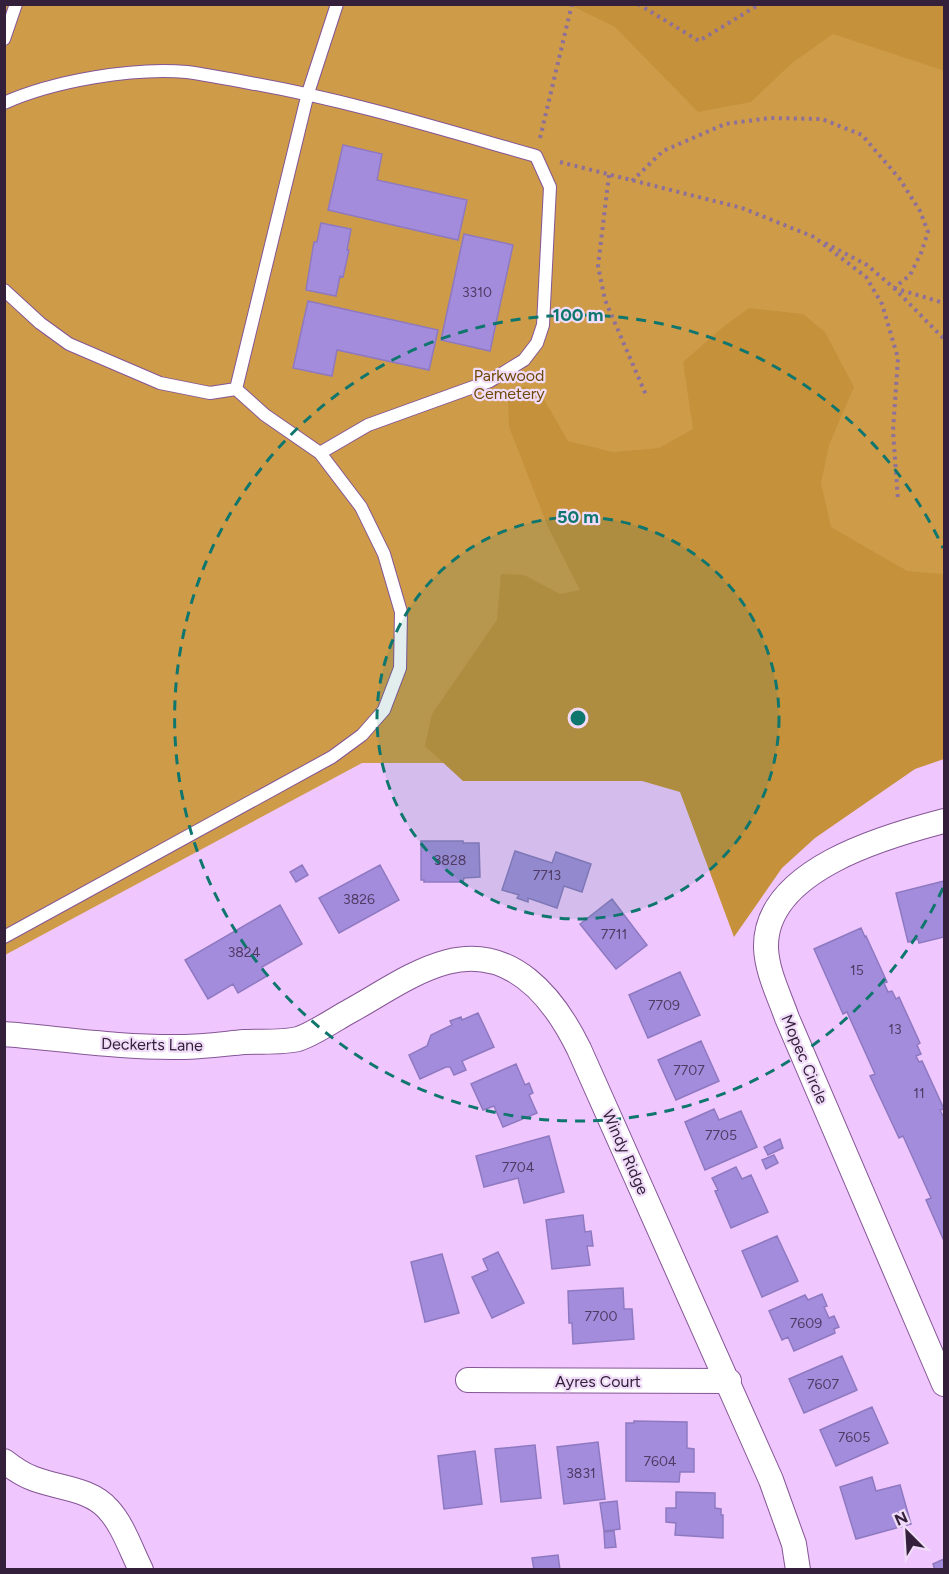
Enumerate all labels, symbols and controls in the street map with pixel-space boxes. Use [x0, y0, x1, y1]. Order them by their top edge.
house number: 3310 [462, 284, 492, 301]
text: 100 m [553, 304, 603, 326]
park label: Parkwood Cemetery [473, 366, 545, 403]
text: 50 m [557, 506, 599, 528]
centre of rings [568, 708, 588, 728]
house number: 3828 [434, 852, 466, 869]
house number: 7713 [533, 867, 561, 884]
house number: 3826 [343, 891, 375, 908]
house number: 7711 [601, 926, 627, 943]
house number: 3824 [228, 944, 261, 961]
house number: 15 [850, 962, 864, 979]
house number: 7709 [648, 997, 680, 1014]
street label: Mopec Circle [777, 1012, 832, 1107]
house number: 13 [888, 1021, 902, 1038]
street label: Deckerts Lane [101, 1034, 203, 1055]
house number: 7707 [673, 1062, 705, 1079]
house number: 11 [913, 1085, 925, 1102]
street label: Windy Ridge [598, 1107, 653, 1198]
house number: 7705 [705, 1127, 737, 1144]
house number: 7704 [502, 1159, 535, 1176]
house number: 7700 [585, 1308, 618, 1325]
house number: 7609 [790, 1315, 822, 1332]
street label: Ayres Court [555, 1372, 641, 1391]
house number: 7607 [807, 1376, 839, 1393]
house number: 7605 [838, 1429, 870, 1446]
house number: 7604 [643, 1453, 677, 1470]
house number: 3831 [566, 1465, 596, 1482]
north arrow [877, 1502, 937, 1562]
text: N [892, 1508, 911, 1530]

